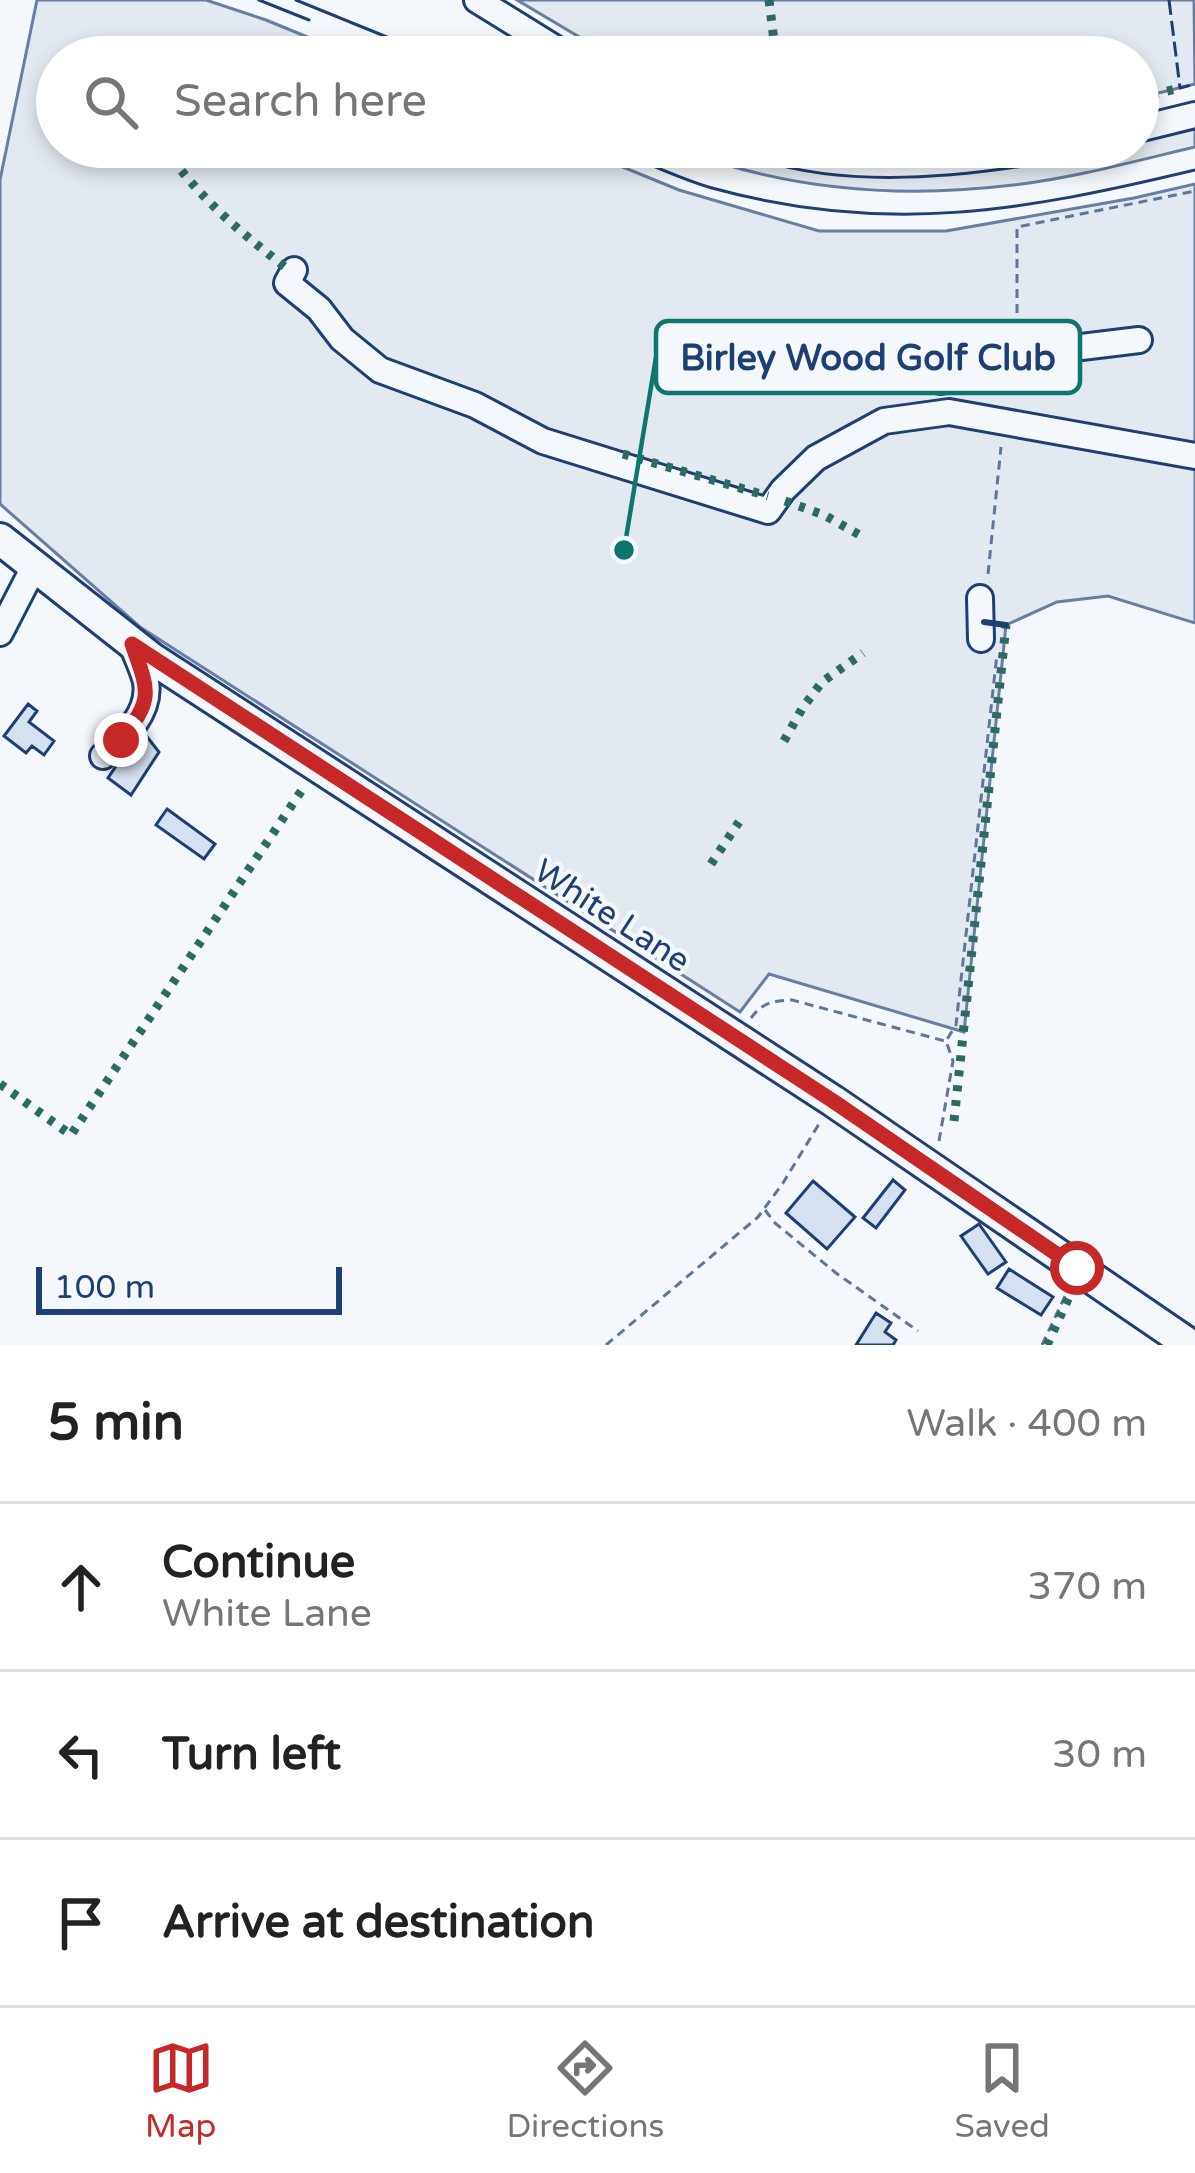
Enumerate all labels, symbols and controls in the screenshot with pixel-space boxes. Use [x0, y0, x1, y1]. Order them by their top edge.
search box [36, 36, 1159, 168]
icon: search [78, 69, 144, 135]
text: Search here [174, 75, 427, 129]
callout: Birley Wood Golf Club [656, 321, 1080, 393]
text: Birley Wood Golf Club [680, 337, 1056, 380]
route end [94, 713, 148, 767]
street label: White Lane [527, 851, 697, 981]
route start [1050, 1241, 1104, 1295]
scale bar [36, 1261, 342, 1314]
text: 100 m [54, 1268, 155, 1307]
text: 5 min [48, 1392, 184, 1454]
text: Walk · 400 m [906, 1400, 1147, 1447]
text: Continue [162, 1536, 355, 1590]
icon: ahead [48, 1554, 114, 1620]
text: 370 m [1028, 1563, 1147, 1610]
text: White Lane [162, 1590, 372, 1637]
icon: left [48, 1722, 114, 1788]
text: Turn left [162, 1728, 341, 1782]
text: 30 m [1052, 1731, 1147, 1778]
icon: arrive [48, 1890, 114, 1956]
text: Arrive at destination [162, 1896, 594, 1950]
tab: Map [145, 2035, 216, 2146]
tab: Directions [506, 2035, 664, 2146]
tab: Saved [955, 2035, 1050, 2146]

